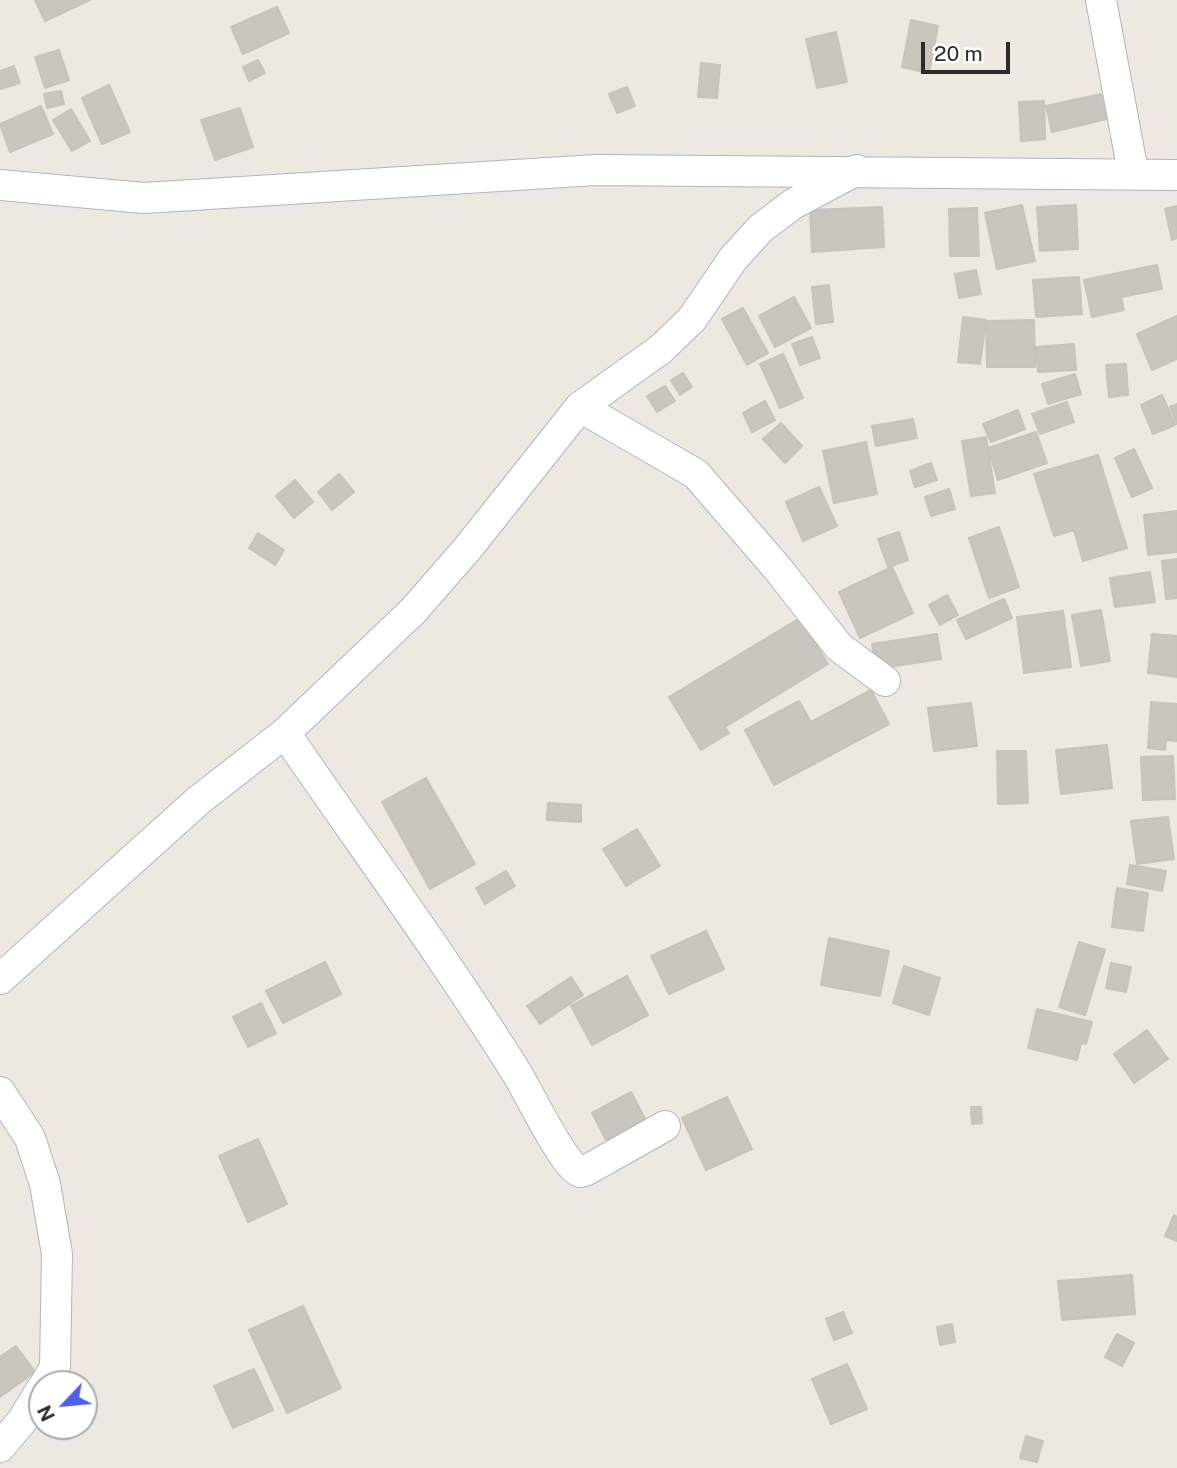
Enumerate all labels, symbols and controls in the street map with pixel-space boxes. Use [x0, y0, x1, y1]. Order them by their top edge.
scale bar [925, 28, 1014, 72]
text: 20 m [934, 41, 983, 66]
north arrow [28, 1370, 98, 1440]
text: N [33, 1402, 59, 1425]

